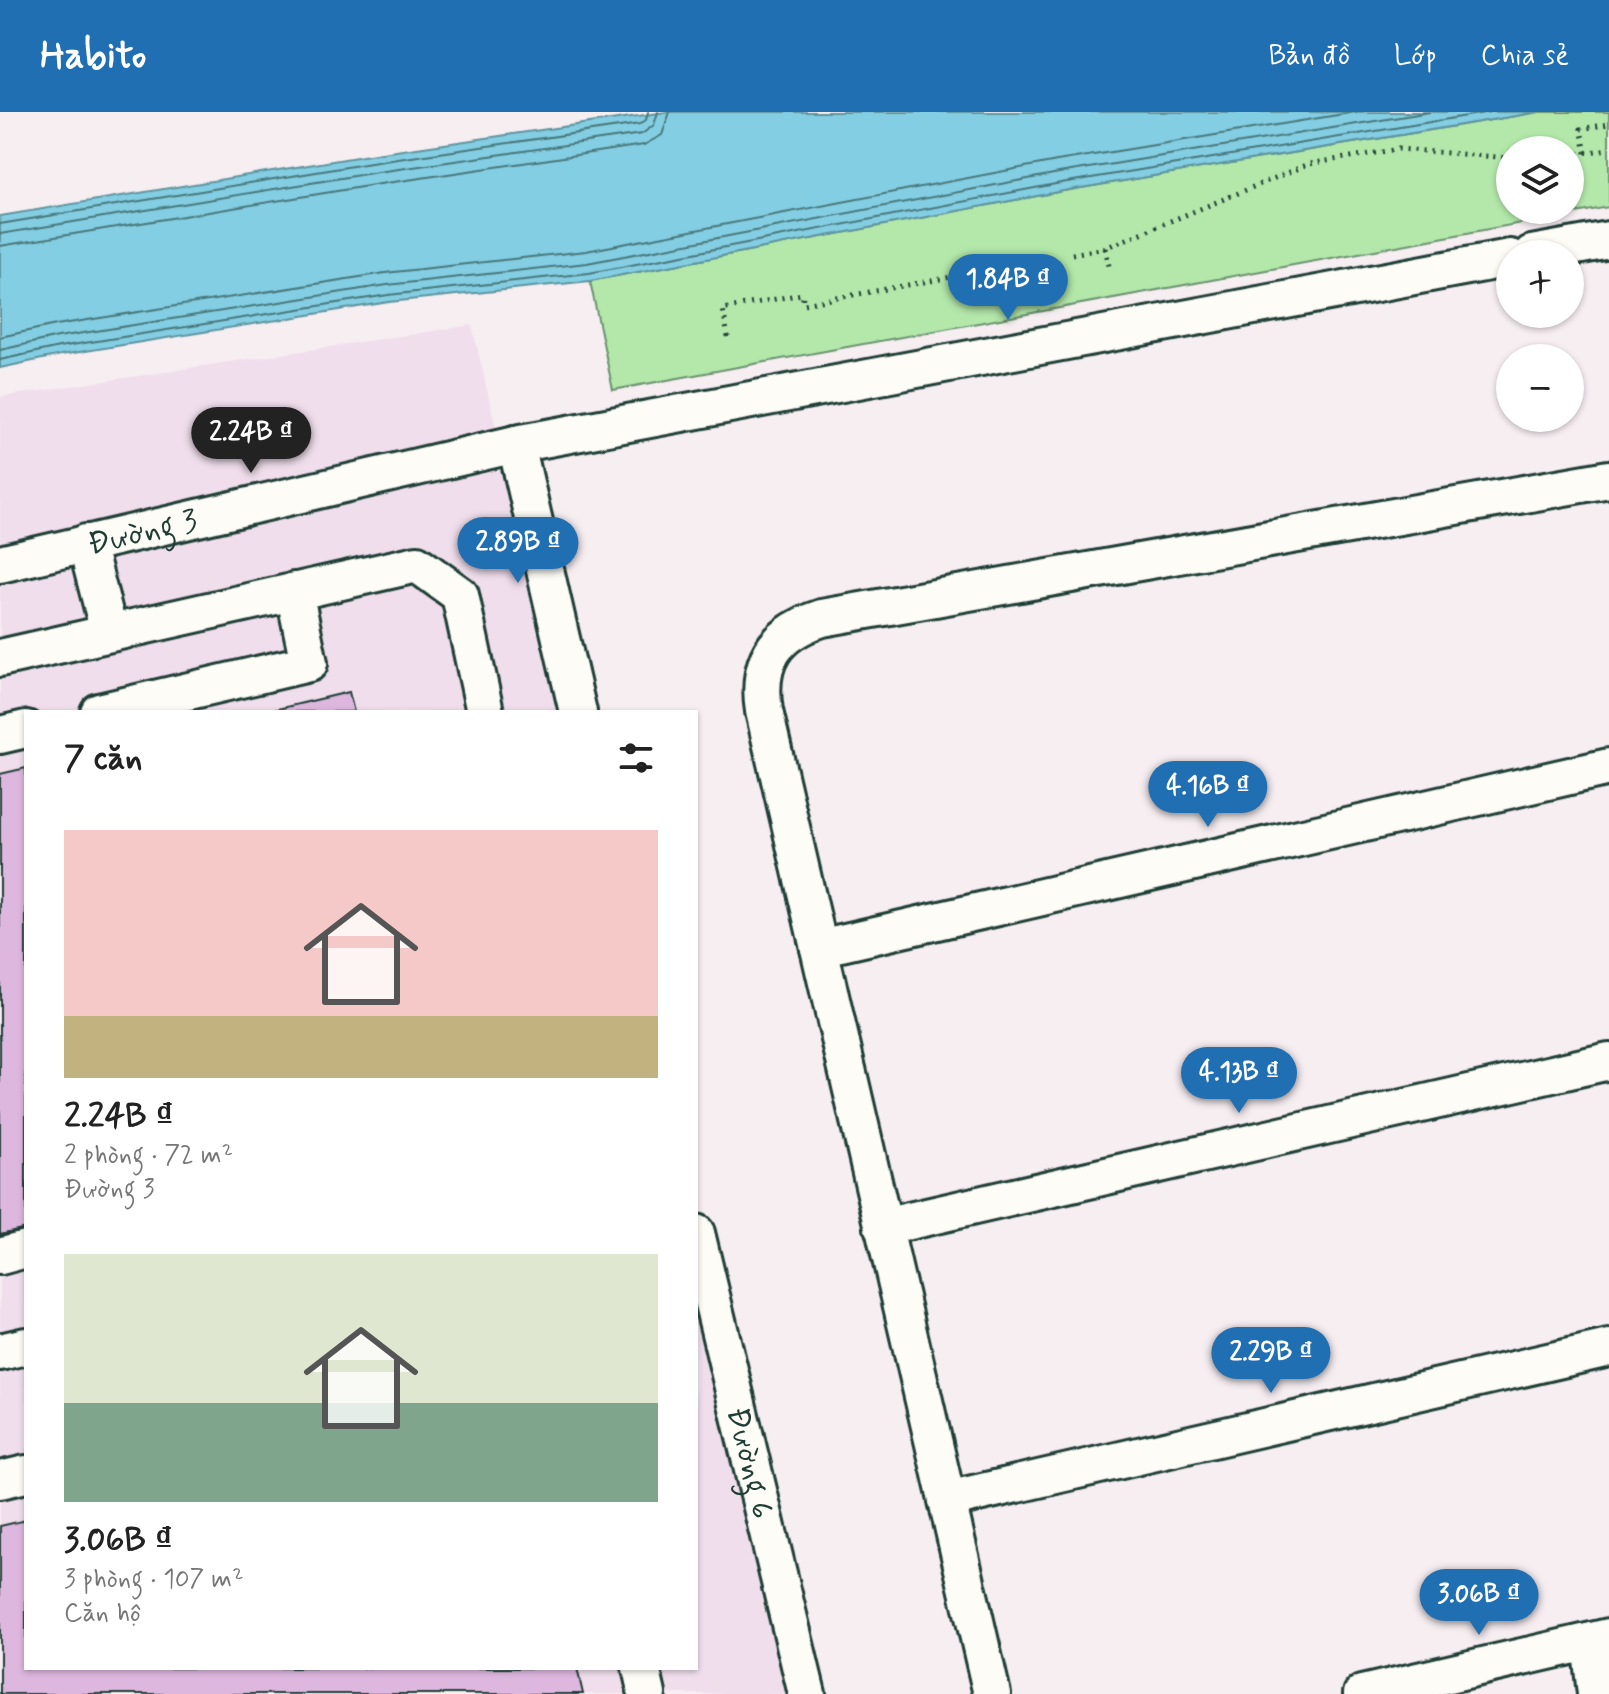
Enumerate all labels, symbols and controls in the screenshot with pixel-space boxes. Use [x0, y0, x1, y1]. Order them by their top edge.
text: Habito [40, 32, 146, 81]
text: Bản đồ [1268, 38, 1350, 75]
text: Lớp [1394, 38, 1437, 75]
text: Chia sẻ [1481, 38, 1569, 75]
map controls [1496, 136, 1584, 432]
button: layers [1496, 136, 1584, 224]
button: + [1496, 240, 1584, 328]
pin: 1.84B ₫ [934, 254, 1082, 322]
text: 1.84B ₫ [966, 263, 1050, 297]
button: − [1496, 344, 1584, 432]
pin: 2.24B ₫ [177, 407, 325, 475]
text: 2.24B ₫ [209, 416, 293, 450]
street label: Đường 3 [84, 500, 202, 566]
pin: 2.89B ₫ [444, 517, 592, 585]
text: 2.89B ₫ [475, 526, 561, 560]
text: 7 căn [64, 736, 142, 781]
icon: filters [614, 736, 658, 780]
pin: 4.16B ₫ [1134, 761, 1282, 829]
text: 4.16B ₫ [1166, 770, 1250, 804]
icon: home [289, 882, 433, 1026]
pin: 4.13B ₫ [1165, 1047, 1313, 1115]
text: 4.13B ₫ [1199, 1056, 1279, 1090]
text: 2.24B ₫ [64, 1094, 173, 1139]
text: 2 phòng · 72 m² [64, 1139, 233, 1173]
text: Đường 3 [64, 1173, 154, 1207]
icon: home [289, 1306, 433, 1450]
pin: 2.29B ₫ [1197, 1327, 1345, 1395]
text: 2.29B ₫ [1229, 1336, 1313, 1370]
street label: Đường 6 [716, 1403, 783, 1523]
text: 3.06B ₫ [64, 1518, 172, 1563]
text: 3 phòng · 107 m² [64, 1563, 243, 1597]
pin: 3.06B ₫ [1405, 1569, 1553, 1637]
text: 3.06B ₫ [1438, 1578, 1520, 1612]
text: Căn hộ [64, 1597, 142, 1631]

